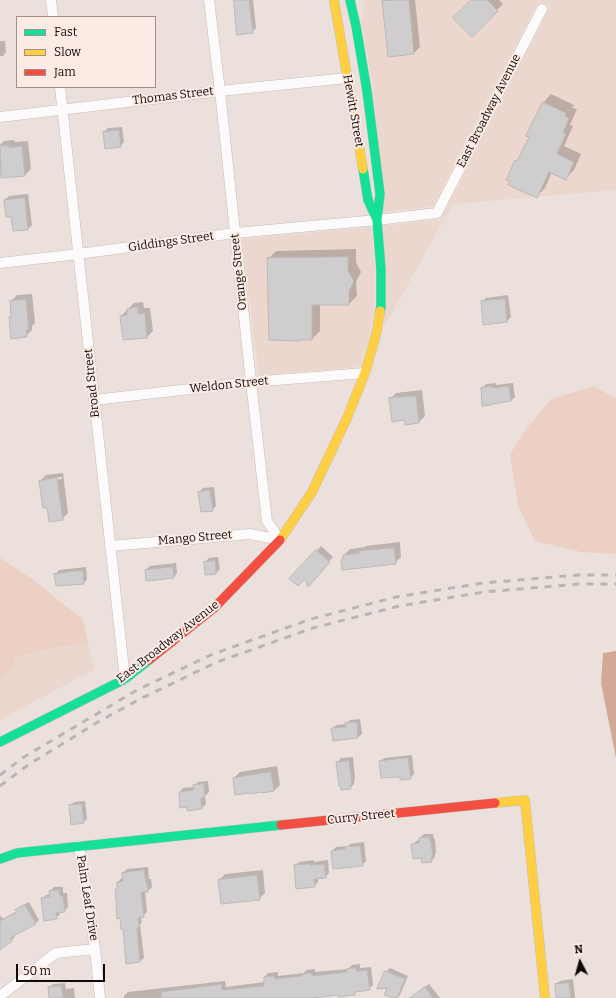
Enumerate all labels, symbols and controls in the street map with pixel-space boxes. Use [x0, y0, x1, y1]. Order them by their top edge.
legend [16, 16, 156, 88]
text: Fast [54, 25, 77, 39]
text: Slow [54, 45, 81, 59]
street label: East Broadway Avenue [454, 52, 524, 170]
text: Jam [54, 65, 76, 79]
street label: Hewitt Street [340, 73, 366, 149]
street label: Thomas Street [132, 84, 214, 108]
street label: Giddings Street [127, 229, 215, 255]
street label: Orange Street [228, 233, 250, 311]
street label: Broad Street [81, 348, 103, 418]
street label: Weldon Street [189, 374, 269, 396]
street label: Mango Street [157, 528, 233, 548]
street label: East Broadway Avenue [114, 598, 222, 686]
street label: Curry Street [326, 806, 396, 828]
street label: Palm Leaf Drive [73, 854, 101, 942]
north arrow [560, 942, 600, 982]
text: N [574, 943, 584, 956]
scale bar [18, 956, 107, 982]
text: 50 m [23, 964, 51, 978]

